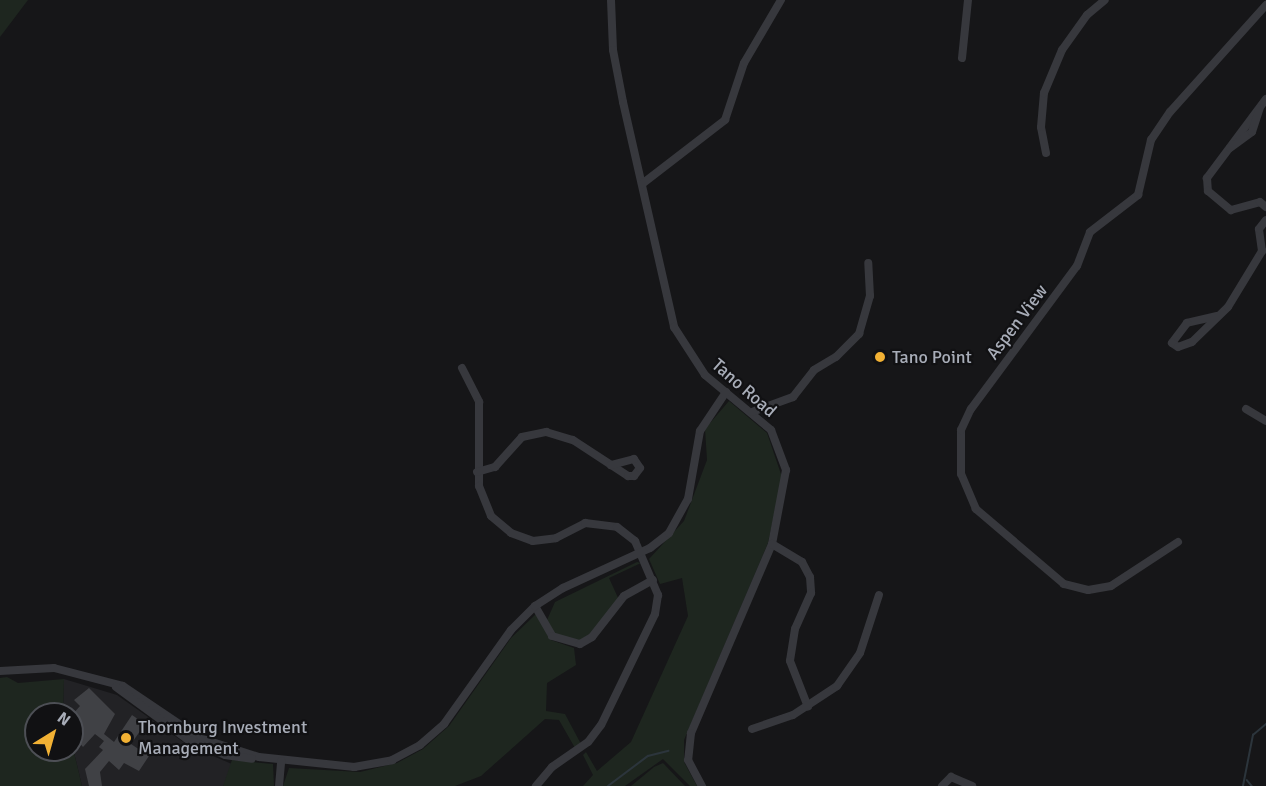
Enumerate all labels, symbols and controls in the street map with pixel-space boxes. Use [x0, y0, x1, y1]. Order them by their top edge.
street label: Aspen View [982, 280, 1052, 364]
place label: Tano Point [892, 346, 972, 368]
marker: Tano Point [873, 350, 887, 364]
street label: Tano Road [707, 354, 781, 422]
north arrow [24, 702, 84, 762]
text: N [53, 708, 74, 731]
place label: Thornburg Investment Management [138, 717, 307, 760]
marker: Thornburg Investment Management [119, 731, 133, 745]

